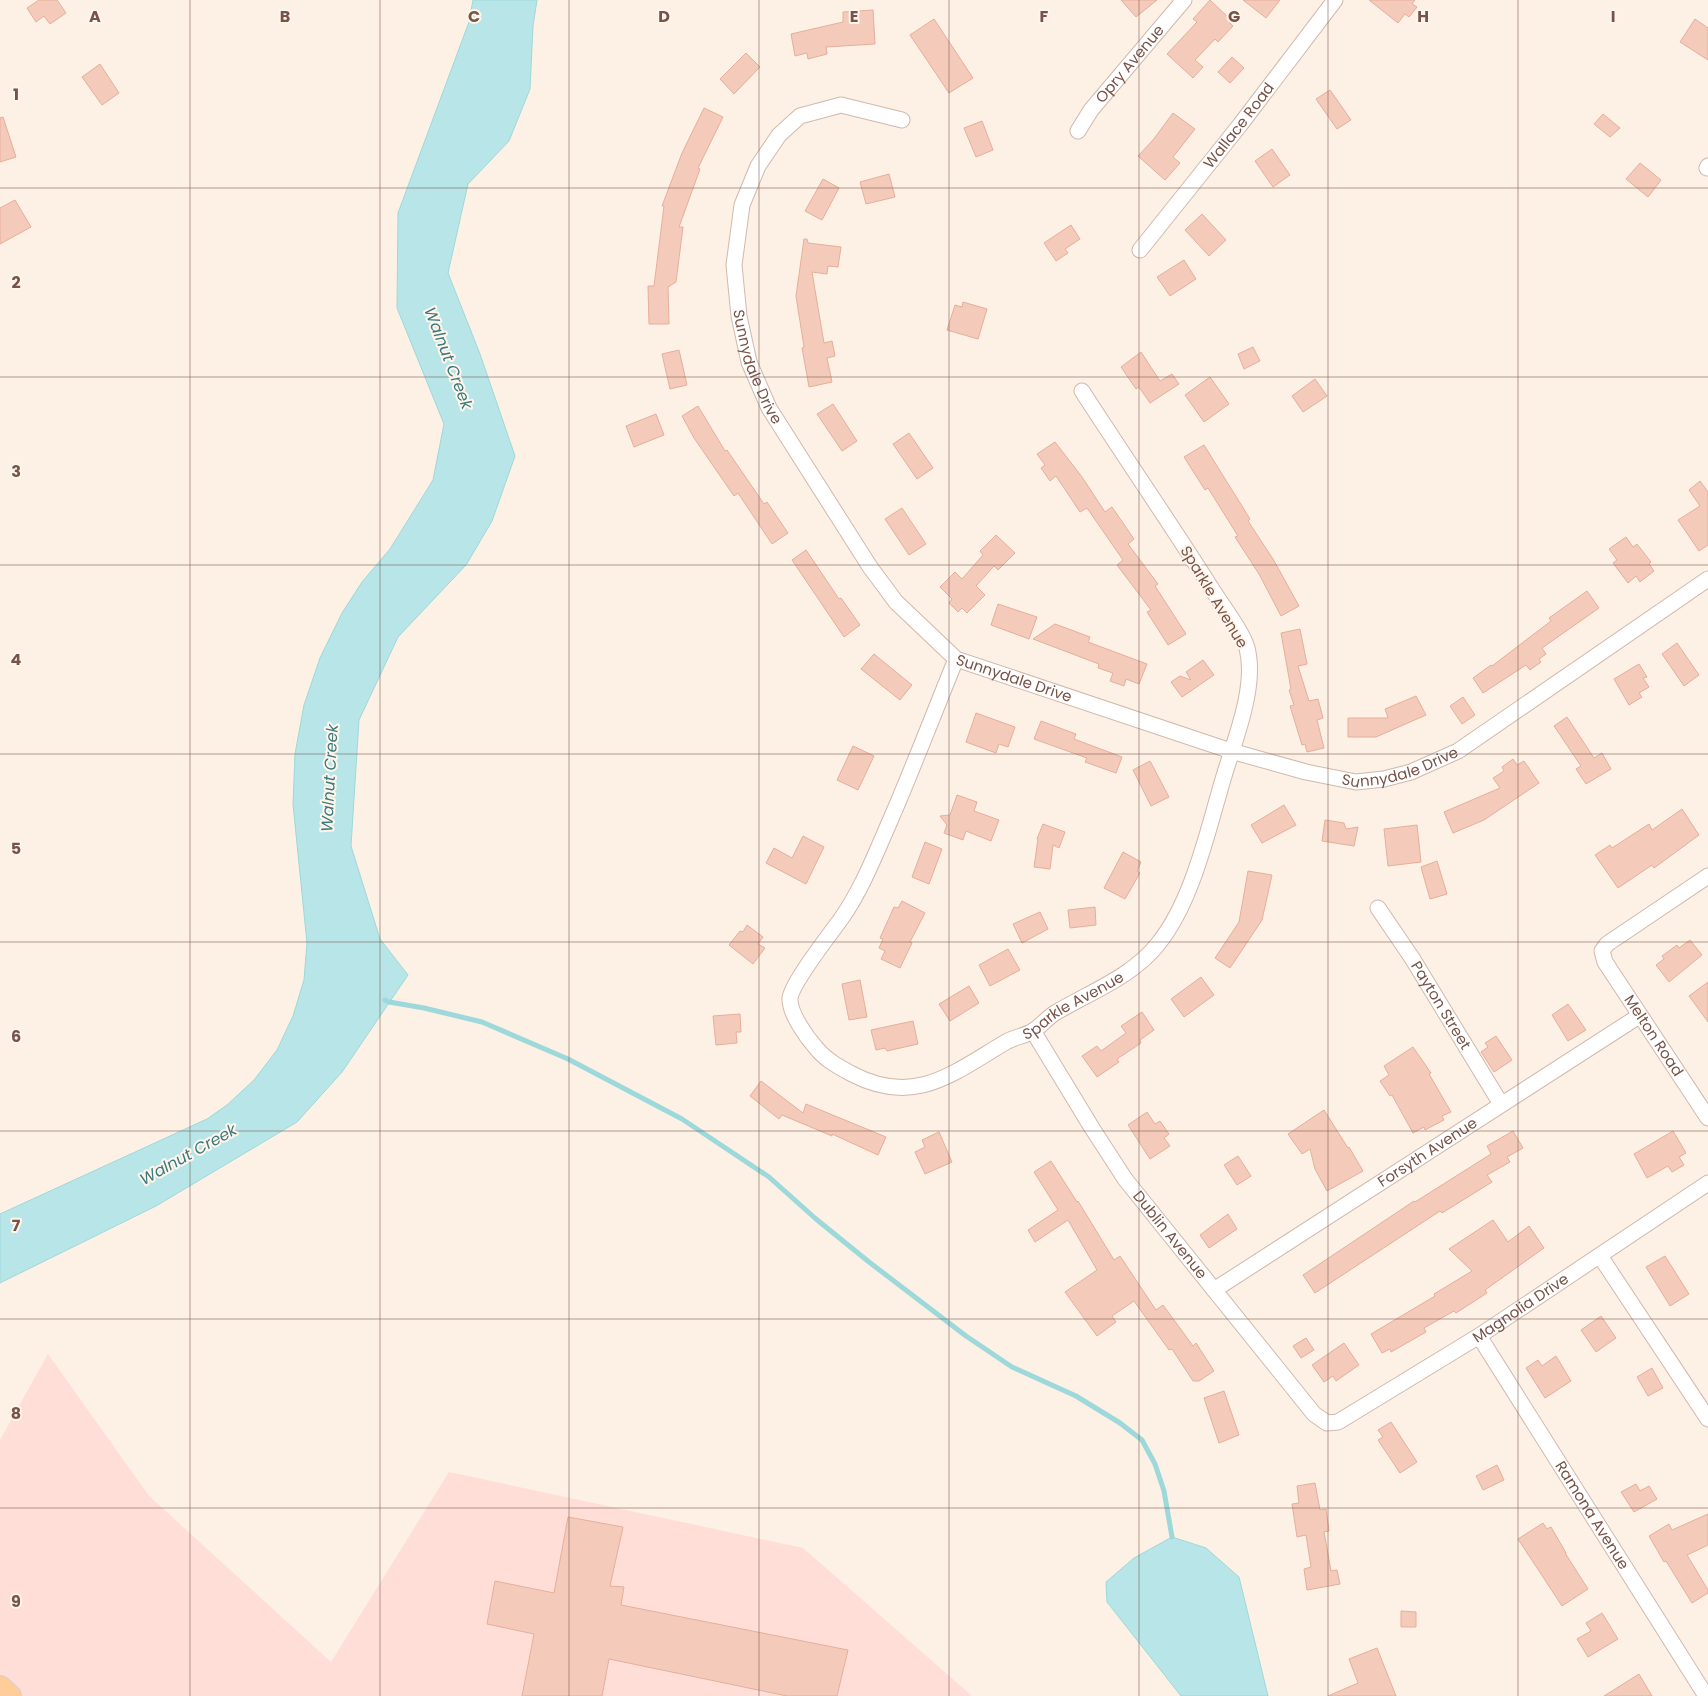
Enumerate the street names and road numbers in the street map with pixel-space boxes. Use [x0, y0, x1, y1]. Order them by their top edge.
street label: Opry Avenue [1090, 20, 1169, 107]
street label: Wallace Road [1198, 78, 1279, 173]
street label: Sunnydale Drive [728, 308, 788, 428]
street label: Sparkle Avenue [1176, 542, 1253, 652]
street label: Sunnydale Drive [953, 649, 1075, 707]
street label: Sunnydale Drive [1340, 741, 1461, 793]
street label: Payton Street [1406, 957, 1476, 1053]
street label: Sparkle Avenue [1019, 966, 1127, 1045]
street label: Melton Road [1619, 990, 1689, 1080]
street label: Forsyth Avenue [1373, 1112, 1481, 1192]
street label: Dublin Avenue [1128, 1186, 1212, 1283]
street label: Magnolia Drive [1468, 1268, 1573, 1347]
street label: Ramona Avenue [1550, 1457, 1635, 1573]

